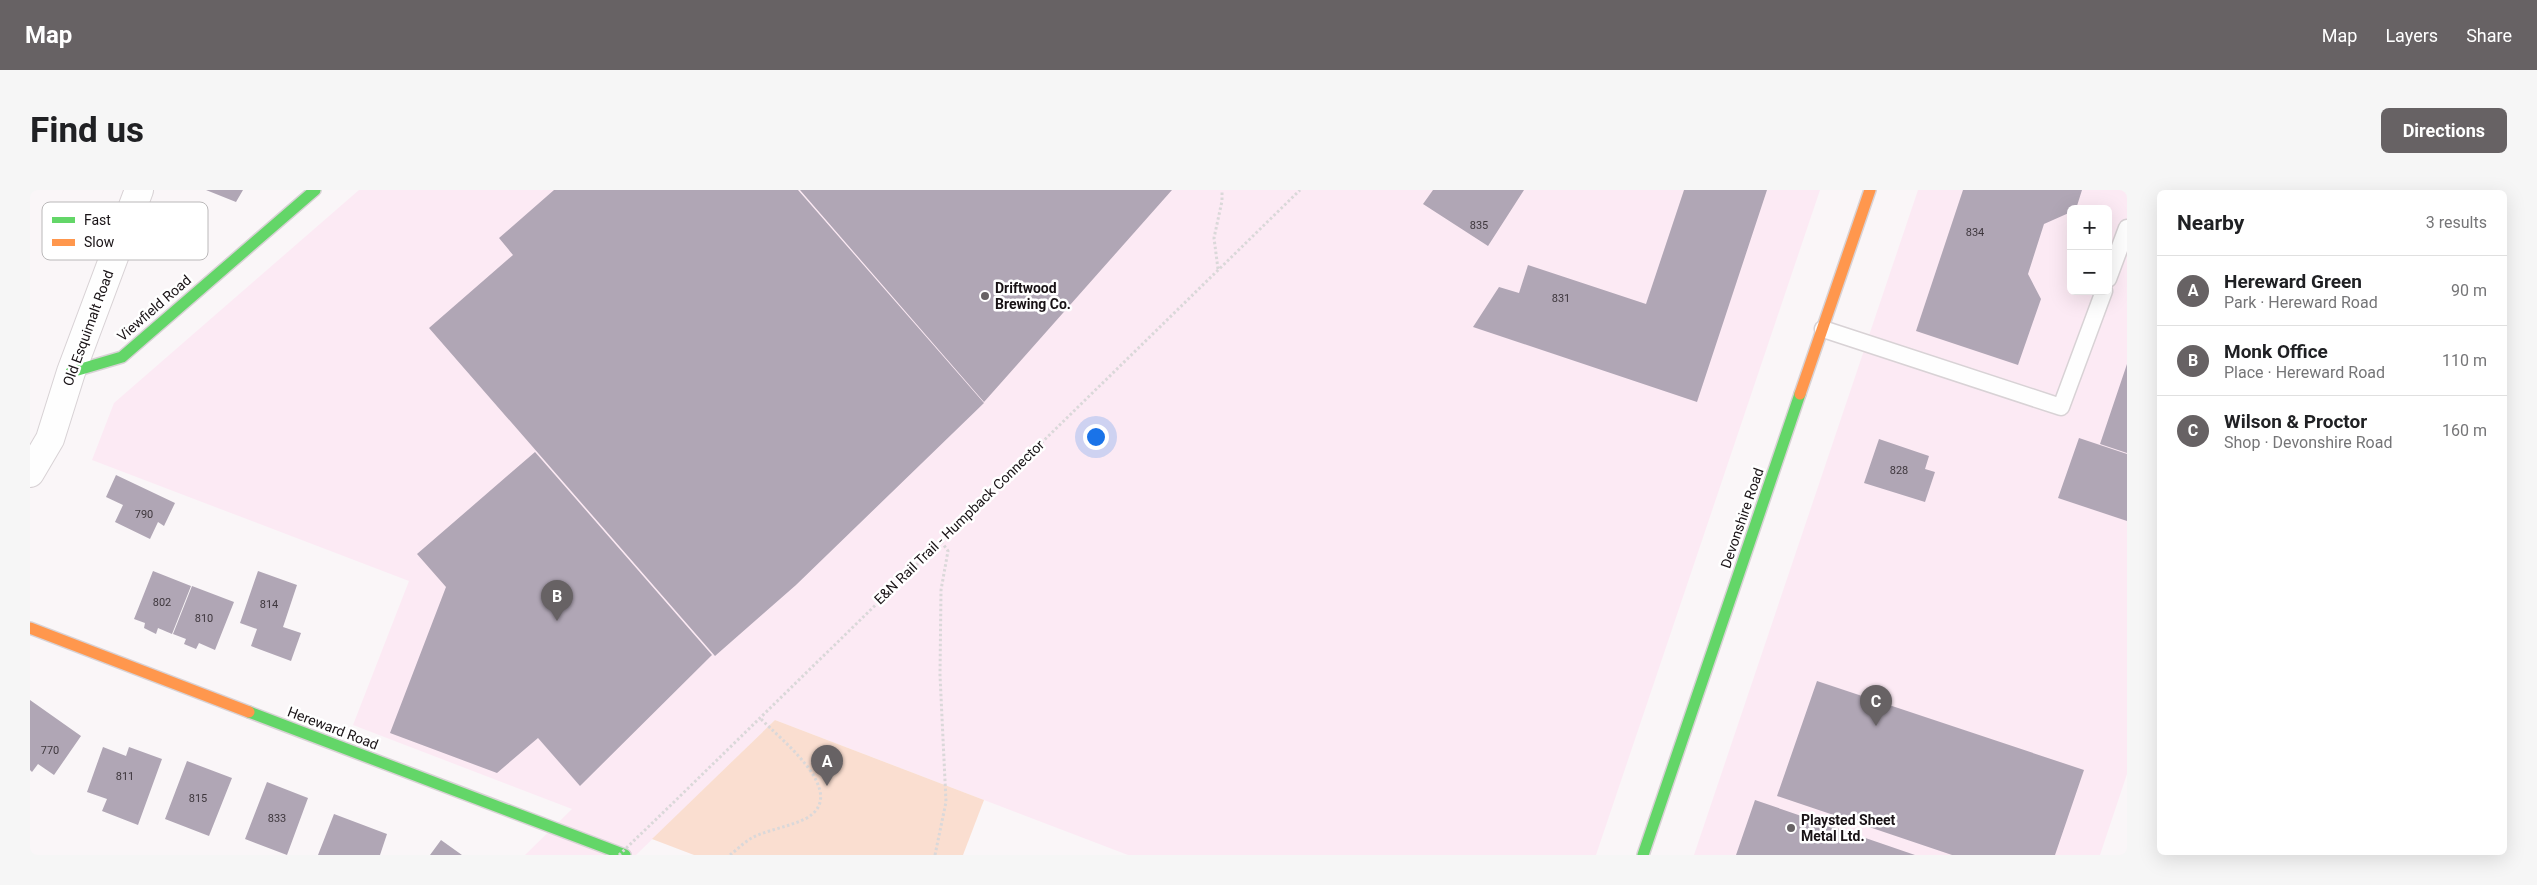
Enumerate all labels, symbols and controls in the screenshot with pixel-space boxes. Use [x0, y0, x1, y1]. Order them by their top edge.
text: Map [25, 21, 72, 49]
text: Map [2322, 25, 2357, 46]
text: Layers [2385, 25, 2438, 46]
text: Share [2466, 25, 2512, 46]
button: Directions [2381, 108, 2507, 153]
text: Find us [30, 110, 144, 151]
legend [42, 202, 208, 260]
map controls [2067, 205, 2112, 295]
button: + [2067, 205, 2112, 250]
text: Nearby [2177, 211, 2244, 235]
text: Fast [84, 212, 111, 228]
text: 3 results [2426, 213, 2487, 232]
house number: 835 [1470, 219, 1488, 232]
house number: 834 [1966, 226, 1984, 239]
text: Slow [84, 234, 115, 250]
button: − [2067, 250, 2112, 295]
street label: Old Esquimalt Road [60, 268, 116, 388]
text: Hereward Green [2224, 270, 2362, 293]
street label: Viewfield Road [114, 272, 194, 344]
place label: Driftwood Brewing Co. [995, 280, 1071, 312]
text: A [2188, 281, 2198, 300]
text: 90 m [2451, 281, 2487, 300]
marker: Driftwood Brewing Co. [979, 290, 991, 302]
house number: 831 [1552, 292, 1570, 305]
text: Park · Hereward Road [2224, 293, 2378, 312]
text: Monk Office [2224, 340, 2328, 363]
text: B [2188, 351, 2198, 370]
text: 110 m [2442, 351, 2487, 370]
text: Place · Hereward Road [2224, 363, 2385, 382]
text: Wilson & Proctor [2224, 410, 2367, 433]
text: C [2188, 421, 2198, 440]
text: 160 m [2442, 421, 2487, 440]
your location [1083, 424, 1109, 450]
text: Shop · Devonshire Road [2224, 433, 2392, 452]
street label: E&N Rail Trail - Humpback Connector [871, 436, 1047, 608]
house number: 828 [1890, 464, 1908, 477]
street label: Devonshire Road [1717, 466, 1767, 570]
house number: 790 [135, 508, 153, 521]
pin: B [541, 580, 573, 621]
house number: 802 [153, 596, 171, 609]
house number: 814 [260, 598, 278, 611]
house number: 810 [195, 612, 213, 625]
pin: C [1860, 685, 1892, 726]
street label: Hereward Road [285, 703, 381, 753]
house number: 770 [41, 744, 59, 757]
pin: A [811, 745, 843, 786]
house number: 811 [116, 770, 134, 783]
house number: 815 [189, 792, 207, 805]
house number: 833 [268, 812, 286, 825]
place label: Playsted Sheet Metal Ltd. [1801, 812, 1896, 844]
marker: Playsted Sheet Metal Ltd. [1785, 822, 1797, 834]

